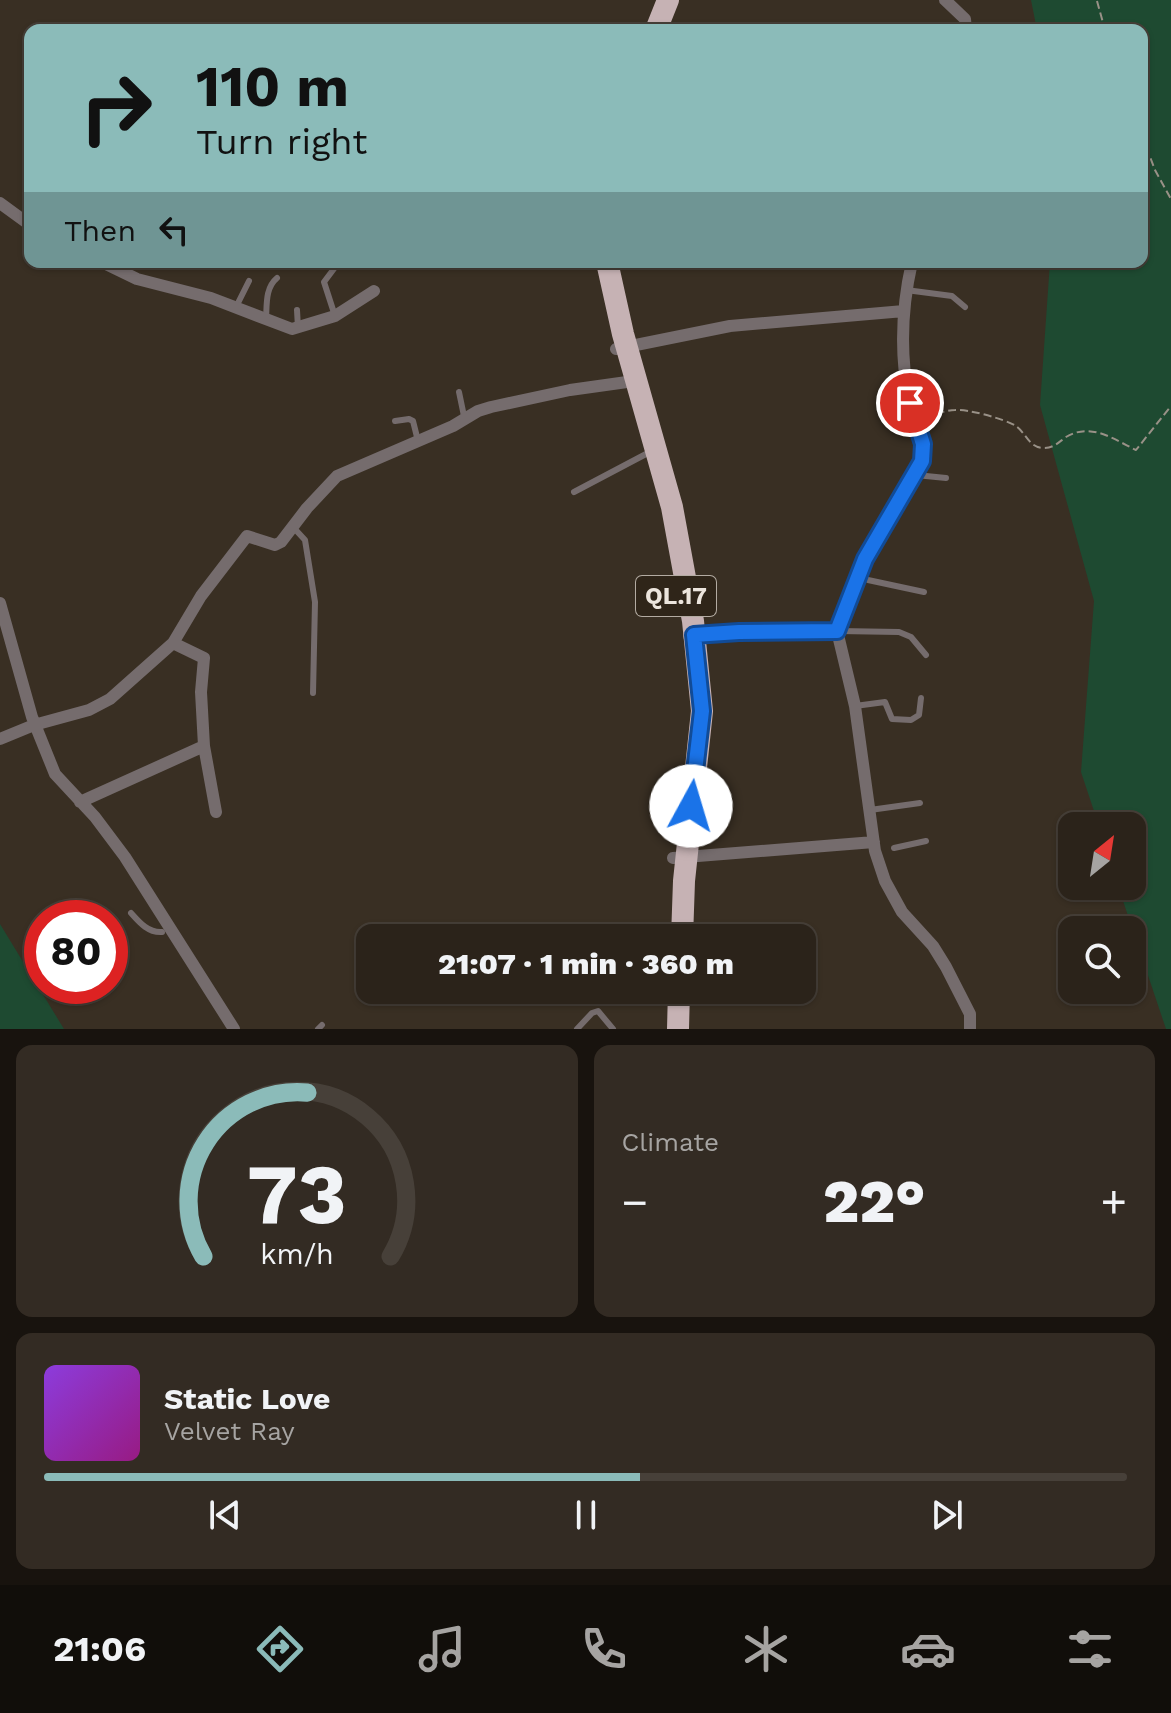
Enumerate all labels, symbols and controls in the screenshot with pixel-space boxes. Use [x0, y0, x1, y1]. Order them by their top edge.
text: 110 m [196, 54, 349, 120]
icon: right [64, 56, 168, 160]
text: Turn right [196, 121, 367, 163]
icon: left [152, 208, 196, 252]
text: Then [64, 213, 136, 248]
pin [876, 369, 944, 437]
icon: arrive [888, 381, 932, 425]
road number: QL.17 [636, 576, 716, 616]
position arrow [649, 764, 733, 848]
north arrow [1058, 812, 1146, 900]
map controls [1058, 812, 1146, 1004]
speed limit sign: 80 [24, 900, 128, 1004]
button: search [1058, 916, 1146, 1004]
text: 21:07 · 1 min · 360 m [438, 946, 734, 981]
text: Climate [622, 1127, 719, 1157]
text: 73 [247, 1146, 347, 1243]
text: 22° [823, 1166, 926, 1237]
text: − [622, 1176, 648, 1228]
text: + [1100, 1176, 1127, 1228]
text: km/h [260, 1237, 334, 1271]
text: Static Love [164, 1381, 330, 1416]
text: Velvet Ray [164, 1416, 295, 1446]
icon: previous [203, 1493, 247, 1537]
icon: pause [564, 1493, 608, 1537]
icon: next [925, 1493, 969, 1537]
icon: directions [252, 1621, 308, 1677]
icon: music [414, 1621, 470, 1677]
icon: phone [576, 1621, 632, 1677]
icon: climate [738, 1621, 794, 1677]
icon: car [900, 1621, 956, 1677]
icon: filters [1062, 1621, 1118, 1677]
text: 21:06 [53, 1628, 146, 1670]

